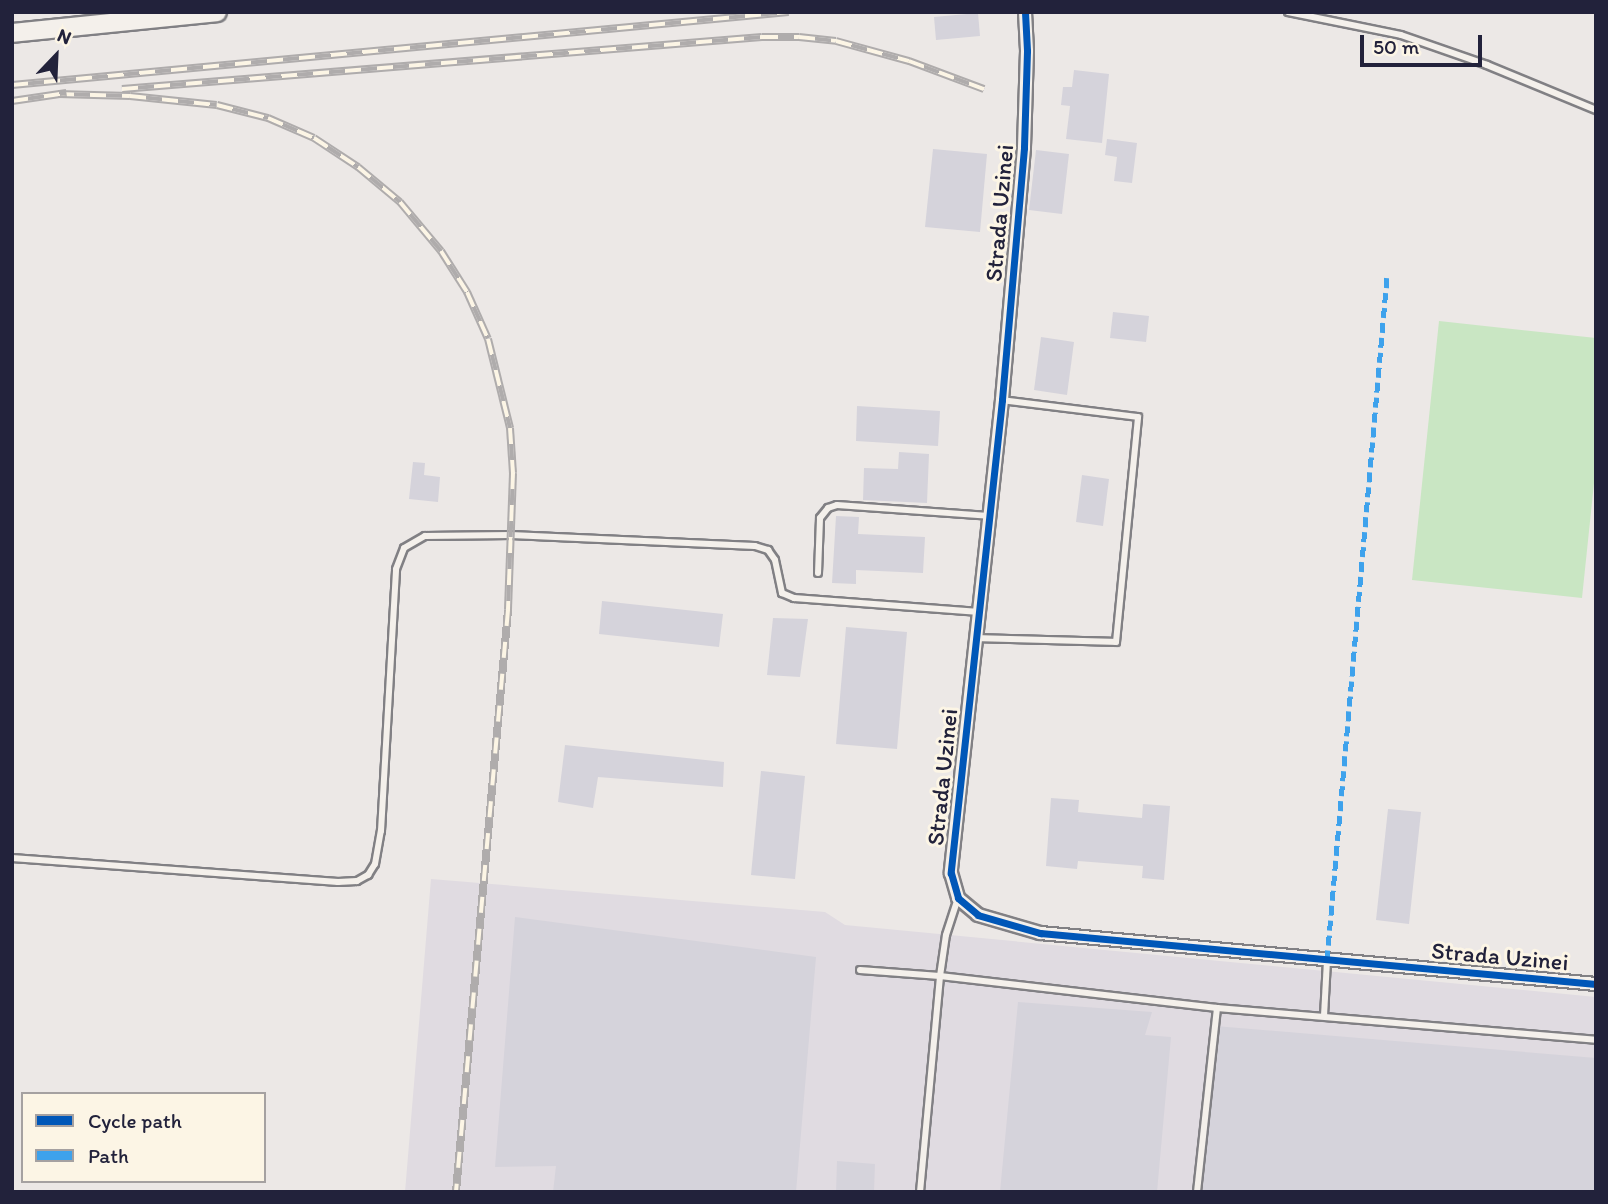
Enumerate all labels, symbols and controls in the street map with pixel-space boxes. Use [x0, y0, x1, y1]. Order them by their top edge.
north arrow [21, 21, 91, 91]
scale bar [1363, 21, 1486, 65]
text: N [54, 23, 75, 49]
text: 50 m [1373, 34, 1419, 59]
street label: Strada Uzinei [979, 143, 1019, 283]
street label: Strada Uzinei [920, 707, 964, 847]
street label: Strada Uzinei [1430, 936, 1570, 976]
legend [21, 1092, 266, 1183]
text: Cycle path [88, 1108, 182, 1133]
text: Path [88, 1143, 129, 1168]

